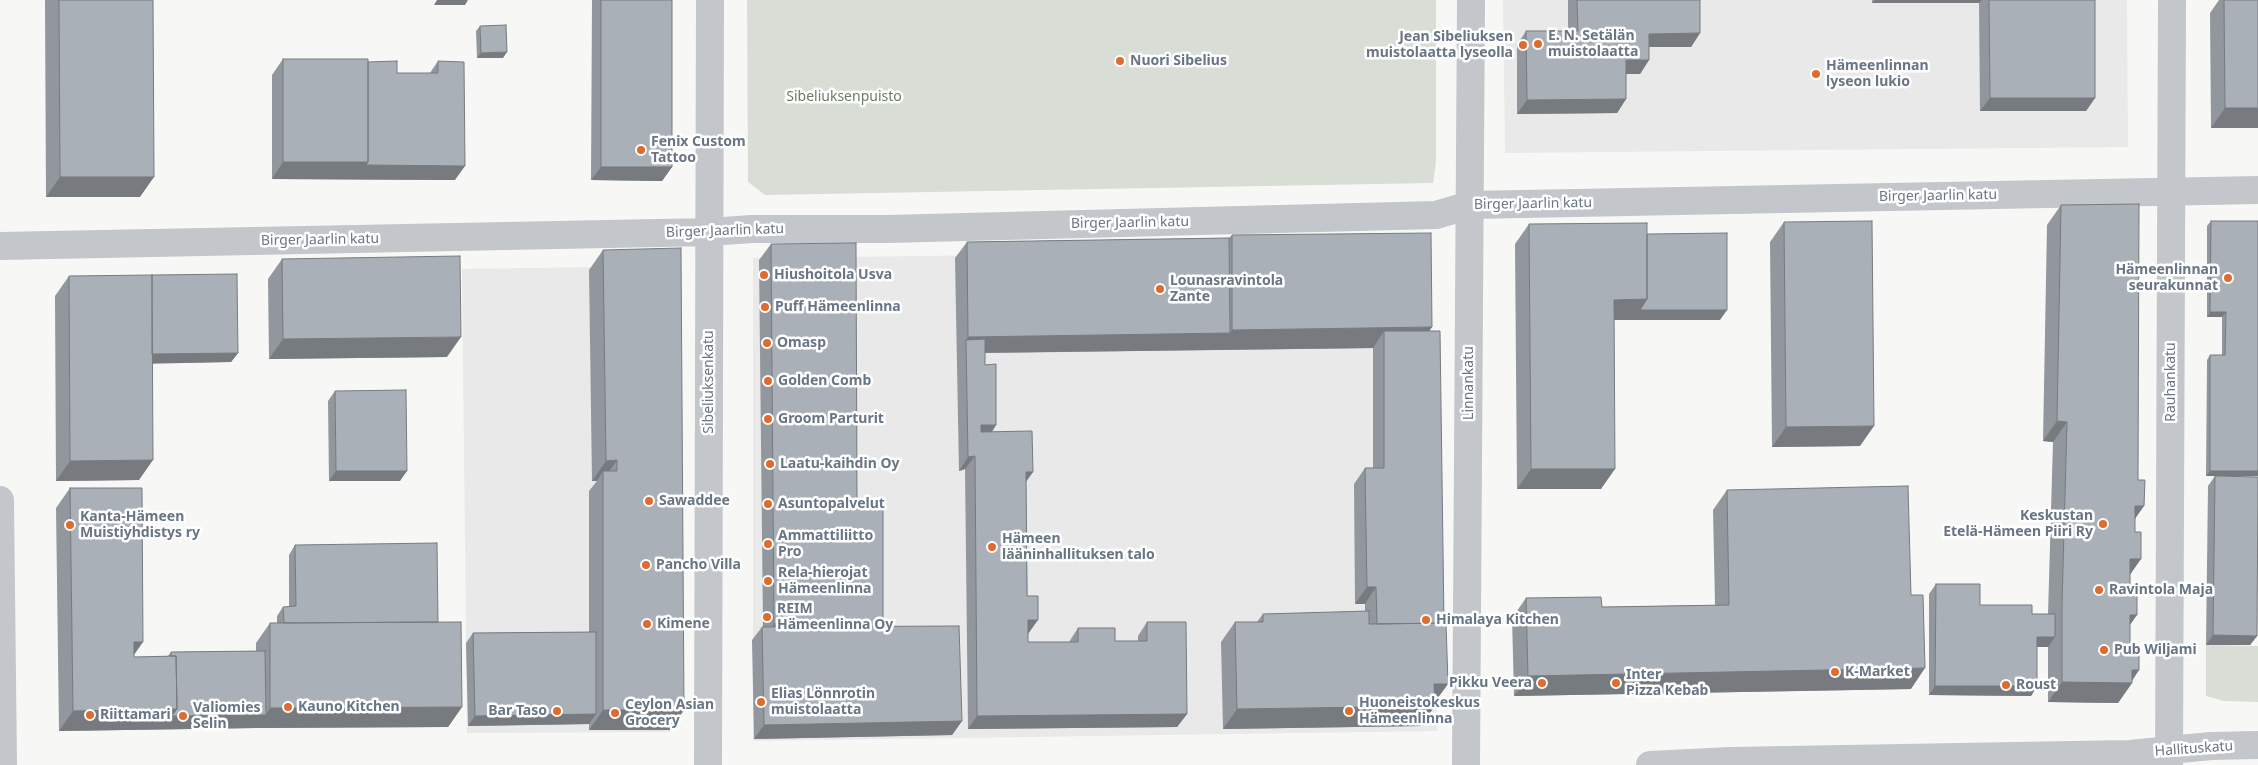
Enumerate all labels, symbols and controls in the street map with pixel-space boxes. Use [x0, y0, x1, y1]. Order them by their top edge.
place label: E. N. Setälän muistolaatta [1548, 28, 1638, 60]
place label: Jean Sibeliuksen muistolaatta lyseolla [1366, 29, 1513, 62]
marker: E. N. Setälän muistolaatta [1532, 38, 1544, 50]
marker: Jean Sibeliuksen muistolaatta lyseolla [1517, 39, 1529, 51]
place label: Nuori Sibelius [1130, 53, 1227, 69]
marker: Nuori Sibelius [1114, 55, 1126, 67]
place label: Hämeenlinnan lyseon lukio [1826, 58, 1929, 90]
marker: Hämeenlinnan lyseon lukio [1810, 68, 1822, 80]
park label: Sibeliuksenpuisto [786, 89, 902, 105]
place label: Fenix Custom Tattoo [651, 134, 746, 166]
marker: Fenix Custom Tattoo [635, 144, 647, 156]
street label: Birger Jaarlin katu [1879, 187, 1997, 205]
street label: Birger Jaarlin katu [1474, 195, 1592, 213]
street label: Birger Jaarlin katu [1071, 214, 1189, 232]
street label: Birger Jaarlin katu [666, 221, 784, 241]
street label: Birger Jaarlin katu [261, 231, 379, 249]
place label: Hämeenlinnan seurakunnat [2115, 262, 2218, 294]
place label: Hiushoitola Usva [774, 267, 892, 283]
marker: Hiushoitola Usva [758, 269, 770, 281]
marker: Hämeenlinnan seurakunnat [2222, 272, 2234, 284]
place label: Lounasravintola Zante [1170, 273, 1283, 306]
marker: Lounasravintola Zante [1154, 283, 1166, 295]
place label: Puff Hämeenlinna [775, 299, 901, 315]
marker: Puff Hämeenlinna [759, 301, 771, 313]
street label: Sibeliuksenkatu [701, 330, 717, 434]
place label: Omasp [777, 335, 826, 351]
marker: Omasp [761, 337, 773, 349]
street label: Rauhankatu [2163, 342, 2179, 422]
street label: Linnankatu [1461, 346, 1477, 420]
place label: Golden Comb [778, 373, 871, 389]
marker: Golden Comb [762, 375, 774, 387]
place label: Groom Parturit [778, 411, 884, 427]
marker: Groom Parturit [762, 413, 774, 425]
place label: Laatu-kaihdin Oy [780, 456, 899, 472]
marker: Laatu-kaihdin Oy [764, 458, 776, 470]
place label: Sawaddee [659, 493, 730, 509]
marker: Sawaddee [643, 495, 655, 507]
place label: Asuntopalvelut [778, 496, 885, 512]
marker: Asuntopalvelut [762, 498, 774, 510]
place label: Keskustan Etelä-Hämeen Piiri Ry [1943, 508, 2093, 540]
place label: Kanta-Hämeen Muistiyhdistys ry [80, 509, 200, 542]
marker: Keskustan Etelä-Hämeen Piiri Ry [2097, 518, 2109, 530]
marker: Kanta-Hämeen Muistiyhdistys ry [64, 519, 76, 531]
place label: Ammattiliitto Pro [778, 528, 873, 560]
place label: Hämeen lääninhallituksen talo [1002, 531, 1155, 564]
marker: Ammattiliitto Pro [762, 538, 774, 550]
marker: Hämeen lääninhallituksen talo [986, 541, 998, 553]
place label: Pancho Villa [656, 557, 741, 573]
marker: Pancho Villa [640, 559, 652, 571]
place label: Rela-hierojat Hämeenlinna [778, 565, 872, 598]
marker: Rela-hierojat Hämeenlinna [762, 575, 774, 587]
place label: Ravintola Maja [2109, 582, 2213, 598]
marker: Ravintola Maja [2093, 584, 2105, 596]
place label: REIM Hämeenlinna Oy [777, 601, 893, 634]
marker: REIM Hämeenlinna Oy [761, 611, 773, 623]
place label: Himalaya Kitchen [1436, 612, 1559, 628]
marker: Himalaya Kitchen [1420, 614, 1432, 626]
place label: Kimene [657, 616, 710, 632]
marker: Kimene [641, 618, 653, 630]
place label: Pub Wiljami [2114, 642, 2197, 658]
marker: Pub Wiljami [2098, 644, 2110, 656]
place label: K-Market [1845, 664, 1910, 680]
marker: K-Market [1829, 666, 1841, 678]
place label: Inter Pizza Kebab [1626, 667, 1708, 700]
place label: Pikku Veera [1449, 675, 1532, 691]
marker: Pikku Veera [1536, 677, 1548, 689]
marker: Inter Pizza Kebab [1610, 677, 1622, 689]
place label: Roust [2016, 677, 2056, 693]
marker: Roust [2000, 679, 2012, 691]
place label: Elias Lönnrotin muistolaatta [771, 686, 875, 719]
place label: Huoneistokeskus Hämeenlinna [1359, 695, 1480, 728]
marker: Elias Lönnrotin muistolaatta [755, 696, 767, 708]
place label: Ceylon Asian Grocery [625, 697, 714, 730]
place label: Kauno Kitchen [298, 699, 400, 715]
place label: Valiomies Selin [193, 700, 261, 732]
marker: Kauno Kitchen [282, 701, 294, 713]
place label: Bar Taso [488, 703, 547, 719]
marker: Bar Taso [551, 705, 563, 717]
marker: Huoneistokeskus Hämeenlinna [1343, 705, 1355, 717]
place label: Riittamari [100, 707, 171, 723]
marker: Ceylon Asian Grocery [609, 707, 621, 719]
marker: Riittamari [84, 709, 96, 721]
marker: Valiomies Selin [177, 710, 189, 722]
street label: Hallituskatu [2154, 738, 2234, 760]

